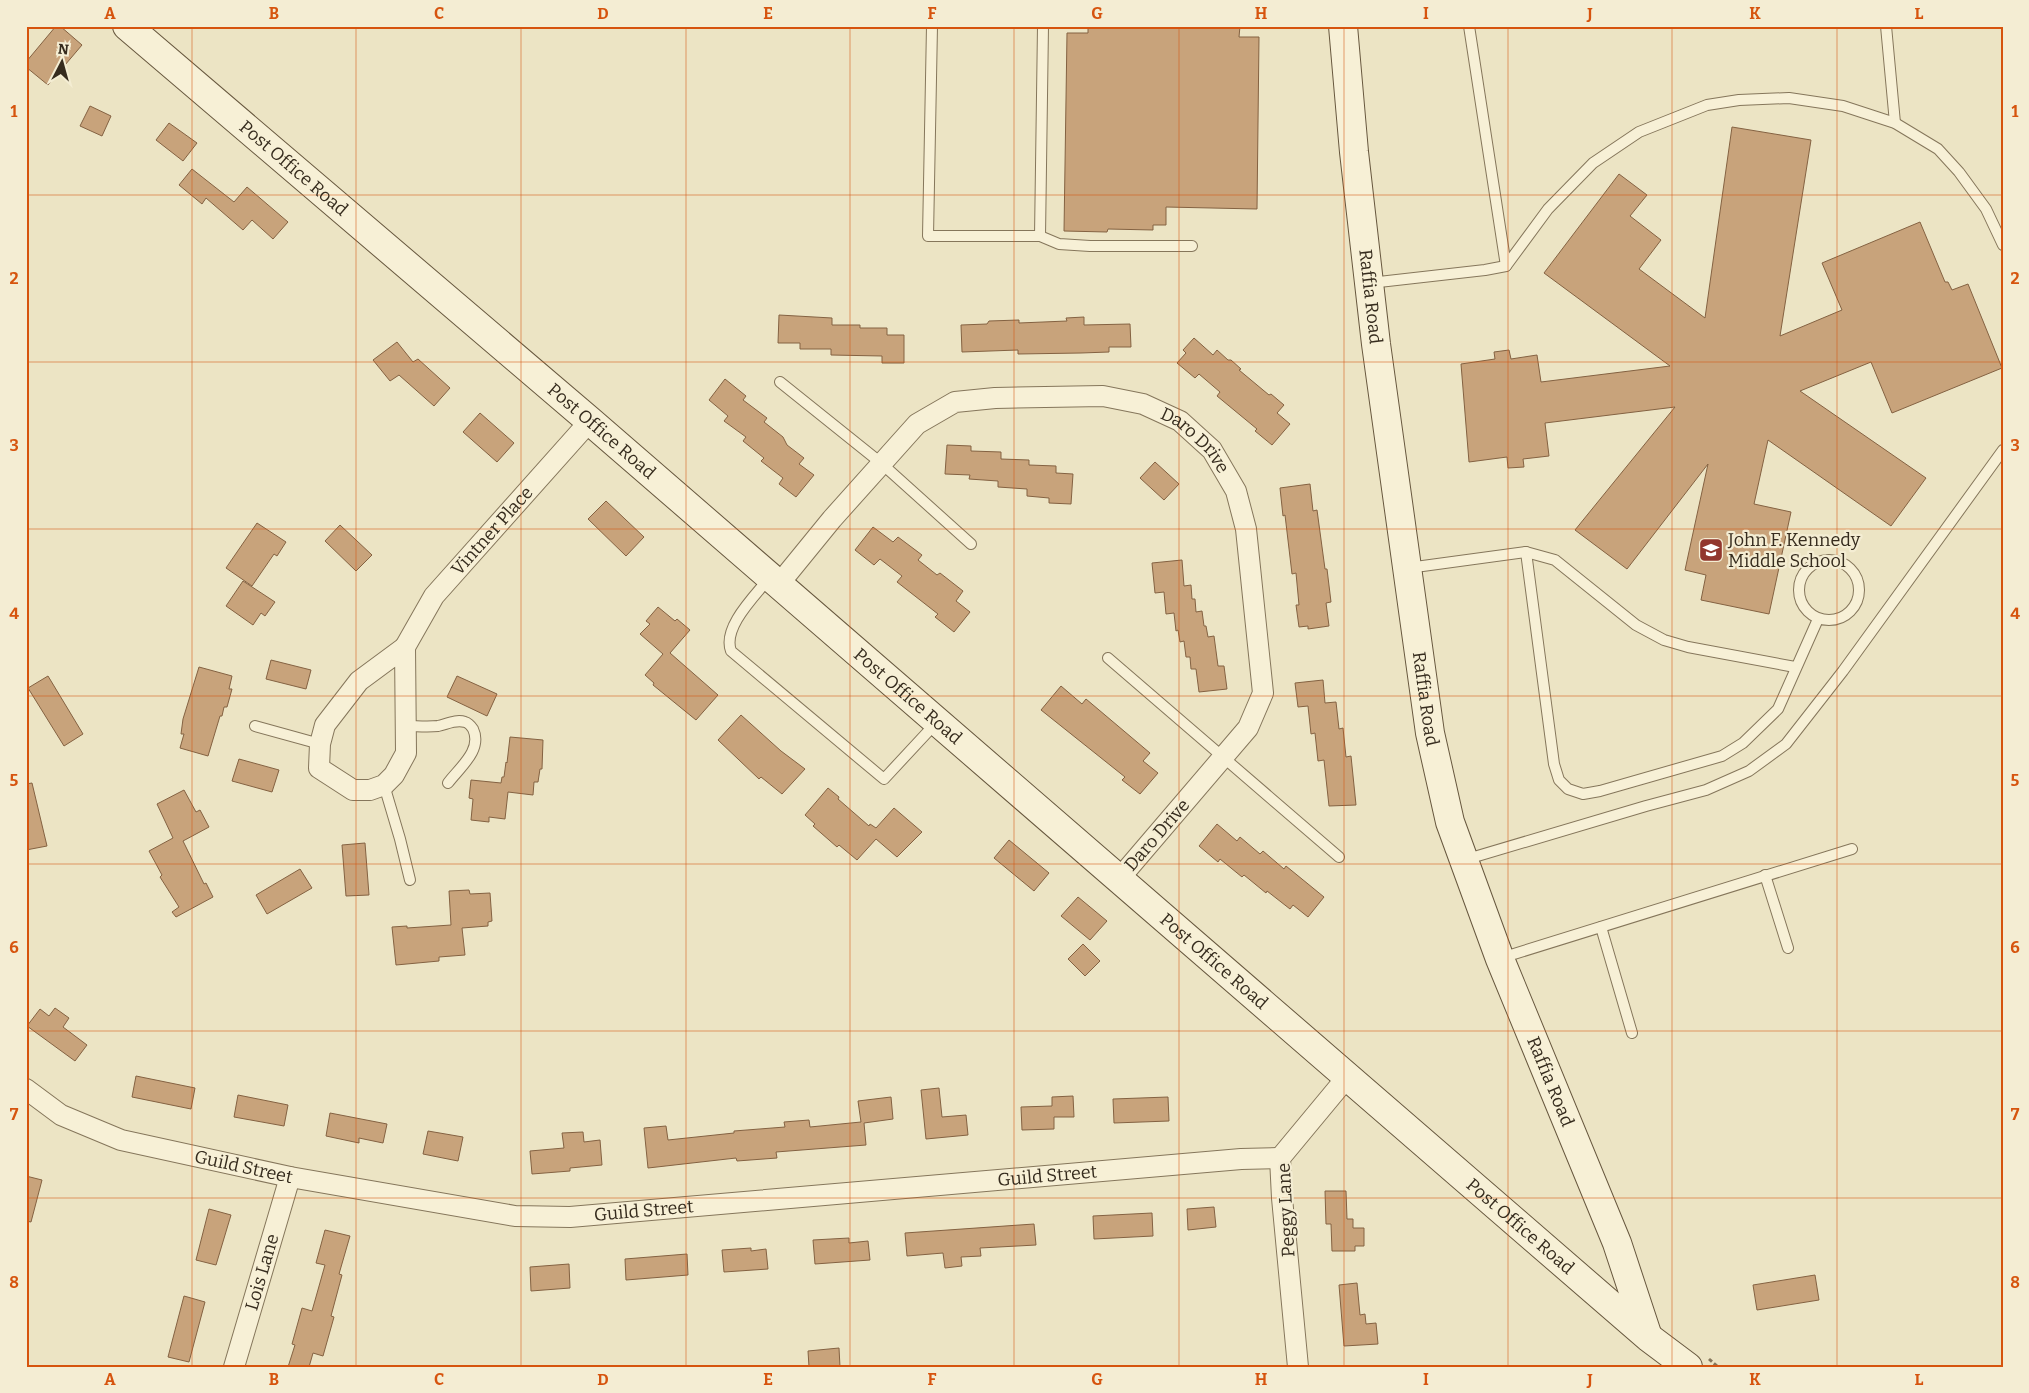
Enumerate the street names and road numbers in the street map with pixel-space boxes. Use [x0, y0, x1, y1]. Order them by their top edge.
street label: Post Office Road [235, 116, 353, 221]
street label: Raffia Road [1354, 248, 1387, 345]
street label: Post Office Road [543, 379, 660, 484]
street label: Daro Drive [1157, 403, 1234, 477]
street label: Vintner Place [447, 482, 538, 580]
street label: Post Office Road [849, 643, 967, 749]
street label: Raffia Road [1408, 650, 1444, 749]
street label: Daro Drive [1120, 794, 1194, 876]
street label: Post Office Road [1155, 909, 1273, 1014]
street label: Raffia Road [1522, 1033, 1579, 1130]
street label: Guild Street [192, 1145, 295, 1188]
street label: Guild Street [997, 1160, 1098, 1191]
street label: Peggy Lane [1273, 1162, 1299, 1258]
street label: Post Office Road [1462, 1174, 1579, 1279]
street label: Guild Street [593, 1195, 695, 1226]
street label: Lois Lane [240, 1231, 284, 1313]

